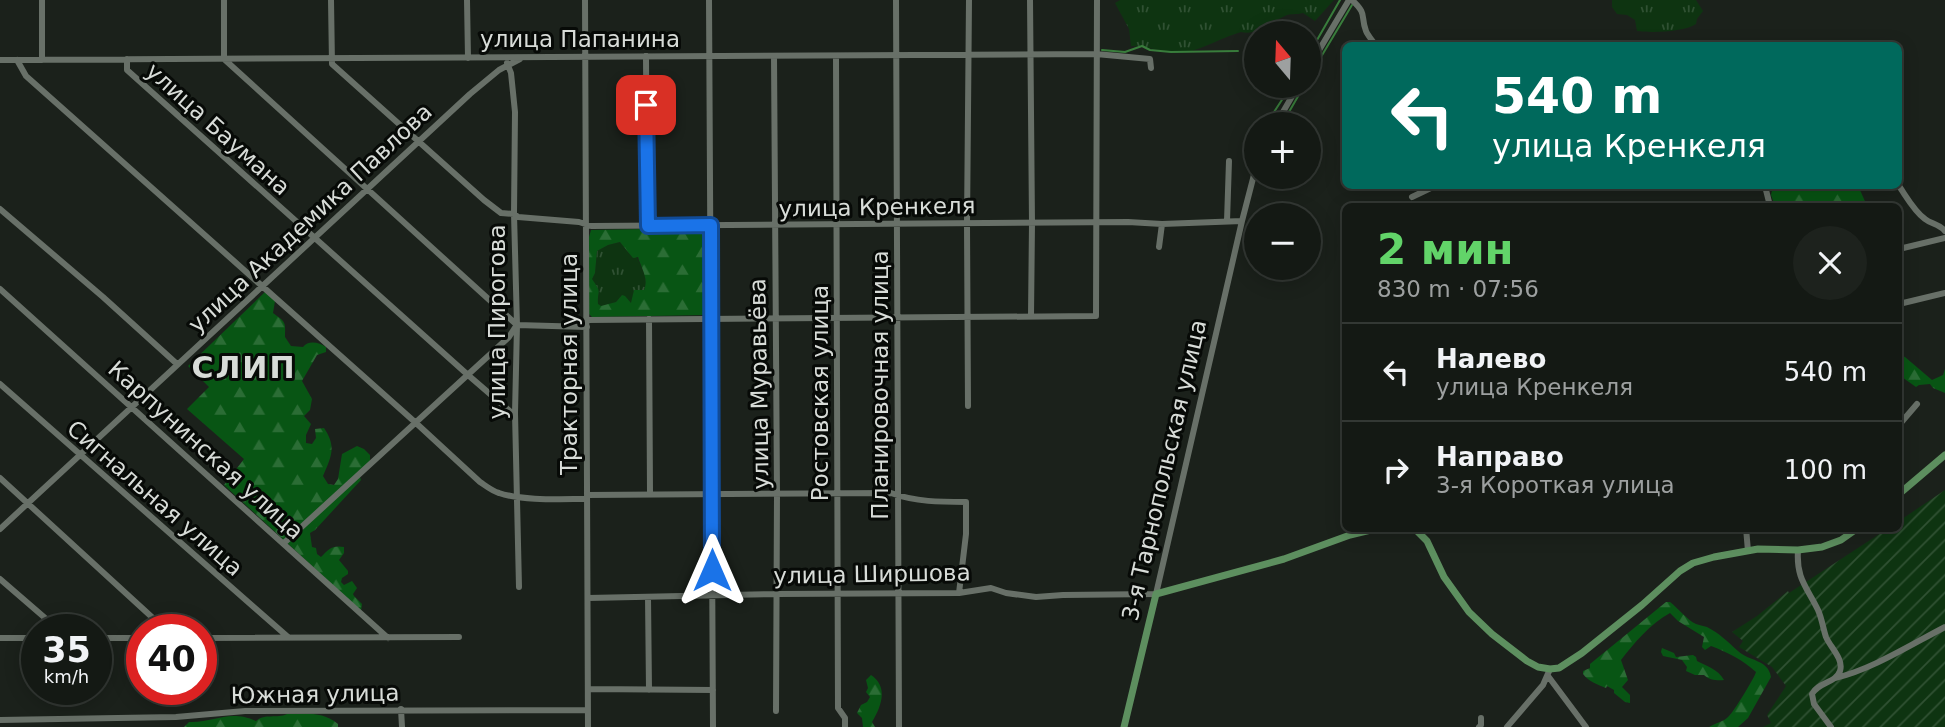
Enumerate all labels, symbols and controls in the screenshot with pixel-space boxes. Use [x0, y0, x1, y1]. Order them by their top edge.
north arrow [1244, 21, 1321, 98]
map controls [1244, 21, 1321, 280]
street label: улица Папанина [480, 26, 680, 52]
street label: улица Баумана [141, 58, 295, 200]
text: 540 m [1492, 68, 1662, 125]
icon: left [1377, 70, 1468, 161]
pin [616, 75, 676, 135]
icon: arrive [627, 86, 665, 124]
street label: улица Академика Павлова [183, 98, 437, 338]
button: + [1244, 112, 1321, 189]
text: улица Кренкеля [1492, 127, 1766, 165]
street label: улица Кренкеля [778, 192, 976, 222]
button: − [1244, 203, 1321, 280]
street label: улица Пирогова [484, 224, 510, 420]
text: 2 мин [1377, 225, 1514, 274]
button: close [1793, 226, 1867, 300]
street label: Планировочная улица [867, 250, 893, 520]
street label: Тракторная улица [556, 253, 582, 476]
text: 830 m · 07:56 [1377, 276, 1539, 302]
street label: улица Муравьёва [744, 278, 774, 490]
street label: Ростовская улица [807, 285, 833, 501]
street label: 3-я Тарнопольская улица [1117, 317, 1211, 623]
text: Налево [1436, 344, 1546, 374]
district label: СЛИП [191, 350, 297, 385]
icon: left [1377, 353, 1415, 391]
street label: Карпунинская улица [103, 356, 309, 544]
text: 540 m [1784, 357, 1867, 387]
text: улица Кренкеля [1436, 374, 1633, 400]
street label: Сигнальная улица [62, 415, 248, 581]
text: Направо [1436, 442, 1564, 472]
icon: right [1377, 451, 1415, 489]
text: 100 m [1784, 455, 1867, 485]
text: 3-я Короткая улица [1436, 472, 1675, 498]
position arrow [675, 533, 749, 607]
street label: улица Ширшова [773, 559, 971, 589]
speed limit sign: 40 [126, 614, 217, 705]
text: 35 [42, 630, 91, 670]
text: km/h [44, 666, 89, 687]
street label: Южная улица [230, 680, 400, 708]

